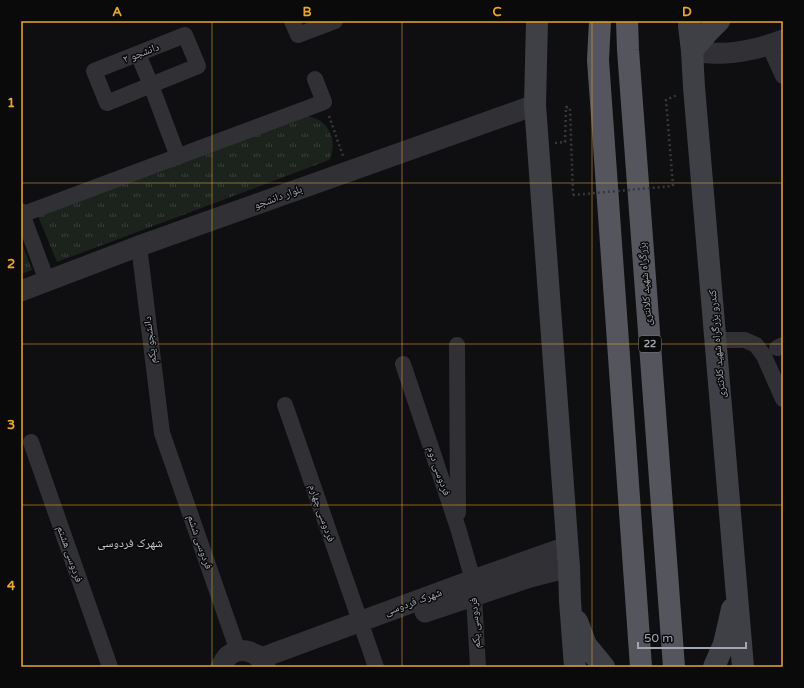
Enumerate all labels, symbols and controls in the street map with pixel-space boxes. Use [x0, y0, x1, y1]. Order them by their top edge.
text: A [112, 4, 122, 20]
text: B [302, 4, 312, 20]
text: C [492, 4, 502, 20]
text: D [682, 4, 692, 20]
street label: ۲ دانشجو [121, 40, 161, 66]
text: 1 [7, 95, 15, 111]
street label: بلوار دانشجو [252, 182, 304, 212]
street label: بزرگراه شهید کلانتری [636, 242, 654, 326]
text: 2 [7, 256, 15, 272]
street label: کندرو بزرگراه شهید کلانتری [706, 289, 728, 399]
street label: دانشجو یکم [141, 315, 160, 364]
road number: 22 [639, 336, 661, 352]
text: 3 [7, 417, 15, 433]
street label: فردوسی دوم [424, 445, 454, 498]
street label: فردوسی چهارم [306, 483, 338, 544]
street label: فردوسی ششم [184, 513, 216, 572]
street label: فردوسی هشتم [53, 524, 86, 585]
district label: شهرک فردوسی [97, 536, 163, 550]
text: 4 [7, 578, 16, 594]
street label: شهرک فردوسی [382, 586, 444, 618]
street label: فردوسی یکم [467, 597, 484, 649]
scale bar [638, 624, 746, 650]
text: 50 m [644, 631, 673, 645]

